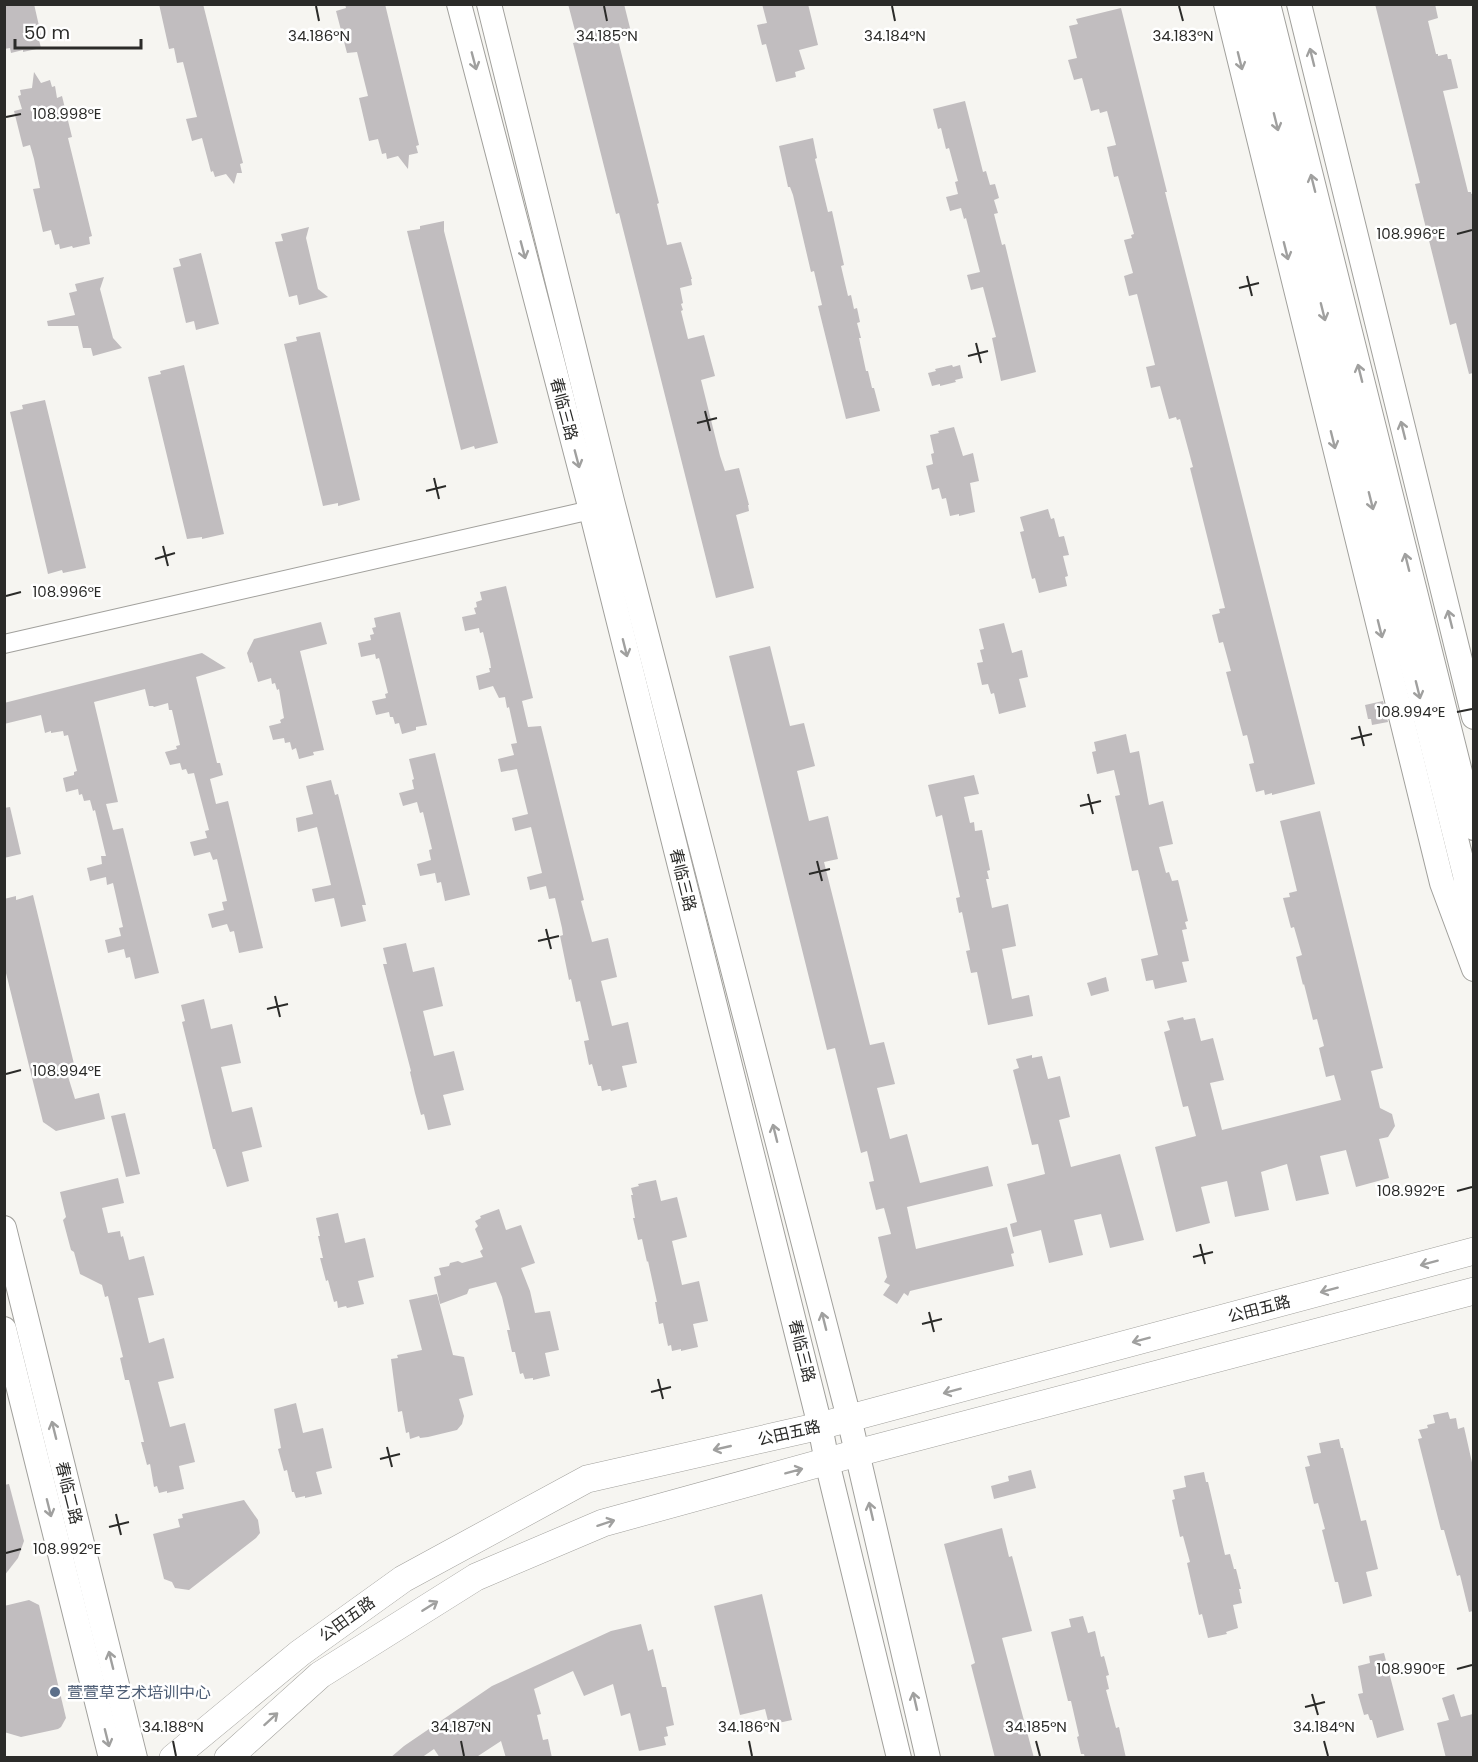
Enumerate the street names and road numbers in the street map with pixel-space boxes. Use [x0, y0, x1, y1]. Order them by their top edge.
street label: 春临三路 [545, 375, 583, 443]
street label: 春临三路 [664, 846, 702, 914]
street label: 公田五路 [1225, 1290, 1293, 1328]
street label: 春临三路 [783, 1317, 821, 1385]
street label: 公田五路 [755, 1415, 823, 1451]
street label: 春临二路 [50, 1459, 88, 1527]
street label: 公田五路 [314, 1591, 380, 1647]

